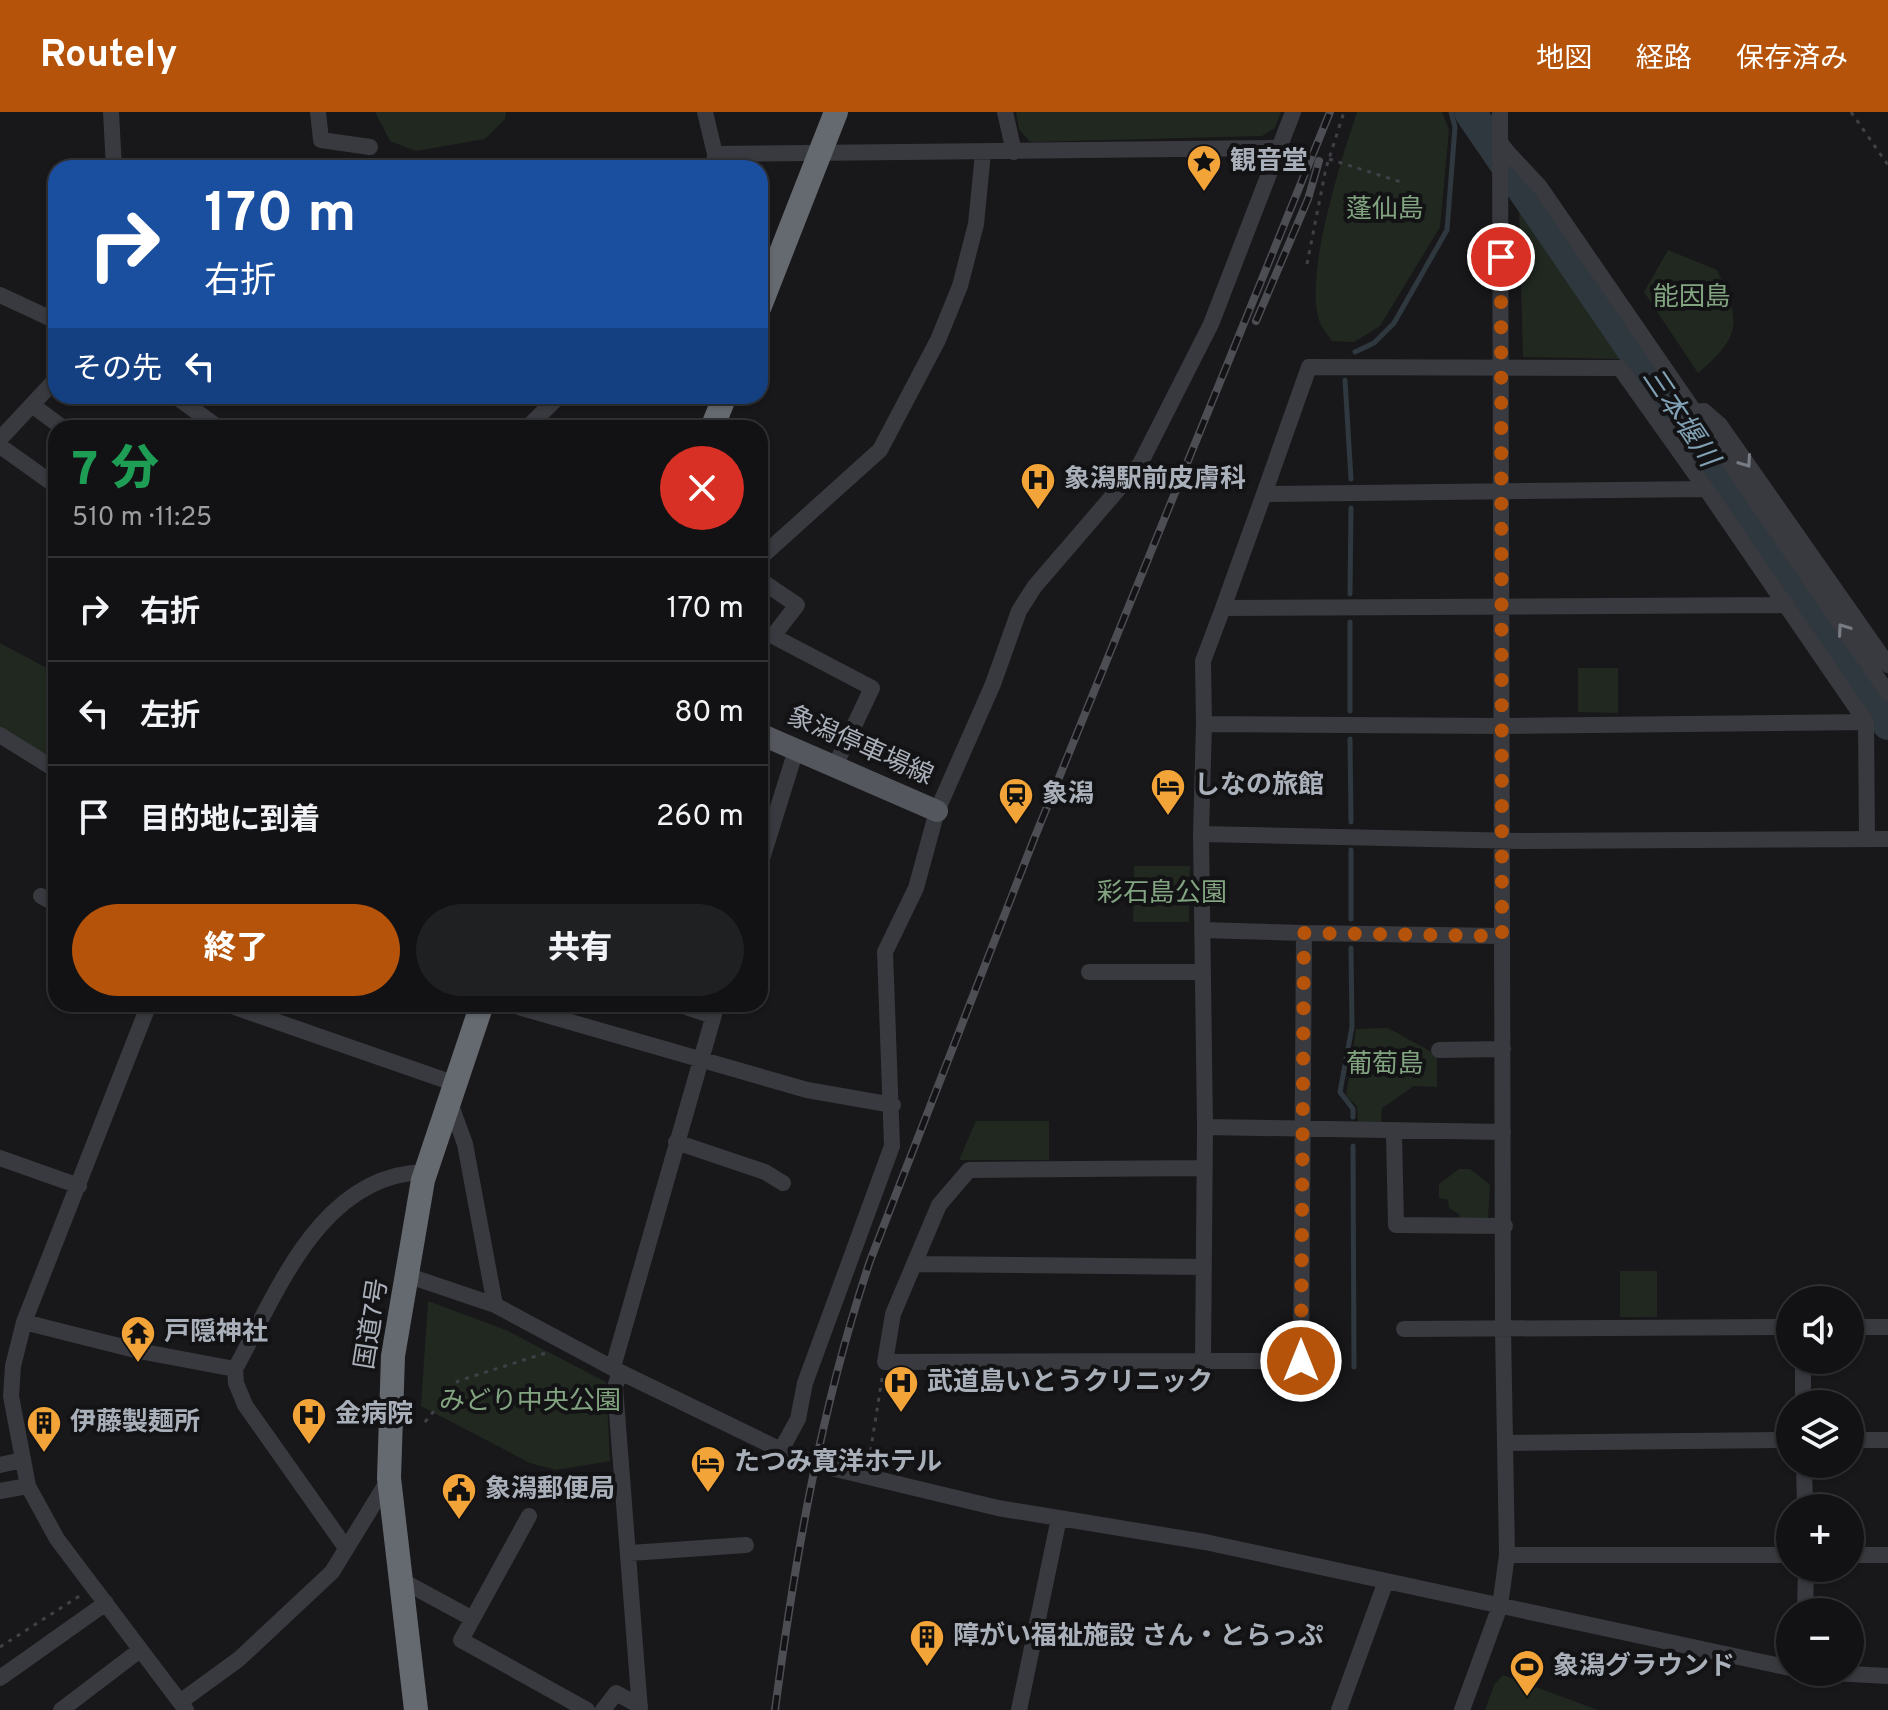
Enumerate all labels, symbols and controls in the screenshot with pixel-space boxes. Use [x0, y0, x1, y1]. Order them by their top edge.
text: Routely [40, 32, 178, 81]
text: 地図 [1536, 42, 1592, 78]
text: 経路 [1636, 42, 1692, 78]
text: 保存済み [1736, 42, 1848, 78]
place icon: 観音堂 [1185, 143, 1223, 193]
place label: 観音堂 [1230, 146, 1308, 179]
text: 170 m [204, 181, 356, 251]
icon: right [72, 192, 176, 296]
park label: 蓬仙島 [1346, 194, 1424, 227]
pin [1467, 223, 1535, 291]
icon: arrive [1479, 235, 1523, 279]
text: 右折 [204, 260, 276, 306]
park label: 能因島 [1653, 282, 1731, 315]
icon: left [178, 344, 222, 388]
text: その先 [72, 352, 162, 389]
water label: 三本堰川 [1633, 362, 1727, 477]
text: 7 分 [72, 442, 159, 502]
button: close [660, 446, 744, 530]
one-way arrow [1736, 454, 1751, 468]
hospital icon: 象潟駅前皮膚科 [1019, 461, 1057, 511]
place label: 象潟駅前皮膚科 [1064, 464, 1246, 497]
text: 510 m · 11:25 [72, 502, 212, 535]
icon: right [72, 587, 116, 631]
text: 170 m [666, 591, 744, 628]
text: 右折 [140, 595, 200, 632]
one-way arrow [1838, 623, 1853, 637]
icon: left [72, 691, 116, 735]
text: 80 m [674, 695, 744, 732]
text: 左折 [140, 699, 200, 736]
street label: 象潟停車場線 [782, 700, 938, 794]
hotel icon: しなの旅館 [1149, 767, 1187, 817]
place label: しなの旅館 [1194, 770, 1324, 803]
station icon: 象潟 [997, 776, 1035, 826]
place label: 象潟 [1042, 779, 1094, 812]
icon: arrive [72, 795, 116, 839]
text: 260 m [656, 799, 744, 836]
text: 目的地に到着 [140, 803, 320, 840]
park label: 彩石島公園 [1097, 878, 1227, 911]
button: 終了 [72, 904, 400, 996]
button: 共有 [416, 904, 744, 996]
park label: 葡萄島 [1346, 1049, 1424, 1082]
street label: 国道7号 [350, 1276, 396, 1372]
map controls [1776, 1286, 1864, 1686]
button: sound [1776, 1286, 1864, 1374]
temple icon: 戸隠神社 [119, 1314, 157, 1364]
place label: 戸隠神社 [164, 1317, 268, 1350]
position arrow [1259, 1319, 1343, 1403]
hospital icon: 武道島いとうクリニック [882, 1364, 920, 1414]
place label: 武道島いとうクリニック [927, 1367, 1213, 1400]
park label: みどり中央公園 [439, 1386, 621, 1419]
button: layers [1776, 1390, 1864, 1478]
hospital icon: 金病院 [290, 1396, 328, 1446]
place label: 金病院 [335, 1399, 413, 1432]
building icon: 伊藤製麺所 [25, 1404, 63, 1454]
place label: 伊藤製麺所 [70, 1407, 200, 1440]
hotel icon: たつみ寛洋ホテル [689, 1444, 727, 1494]
place label: たつみ寛洋ホテル [734, 1447, 942, 1480]
public building icon: 象潟郵便局 [440, 1471, 478, 1521]
place label: 象潟郵便局 [485, 1474, 615, 1507]
button: + [1776, 1494, 1864, 1582]
button: − [1776, 1598, 1864, 1686]
building icon: 障がい福祉施設 さん・とらっぷ [908, 1618, 946, 1668]
place label: 障がい福祉施設 さん・とらっぷ [953, 1621, 1324, 1654]
sports icon: 象潟グラウンド [1508, 1648, 1546, 1698]
place label: 象潟グラウンド [1553, 1651, 1735, 1684]

